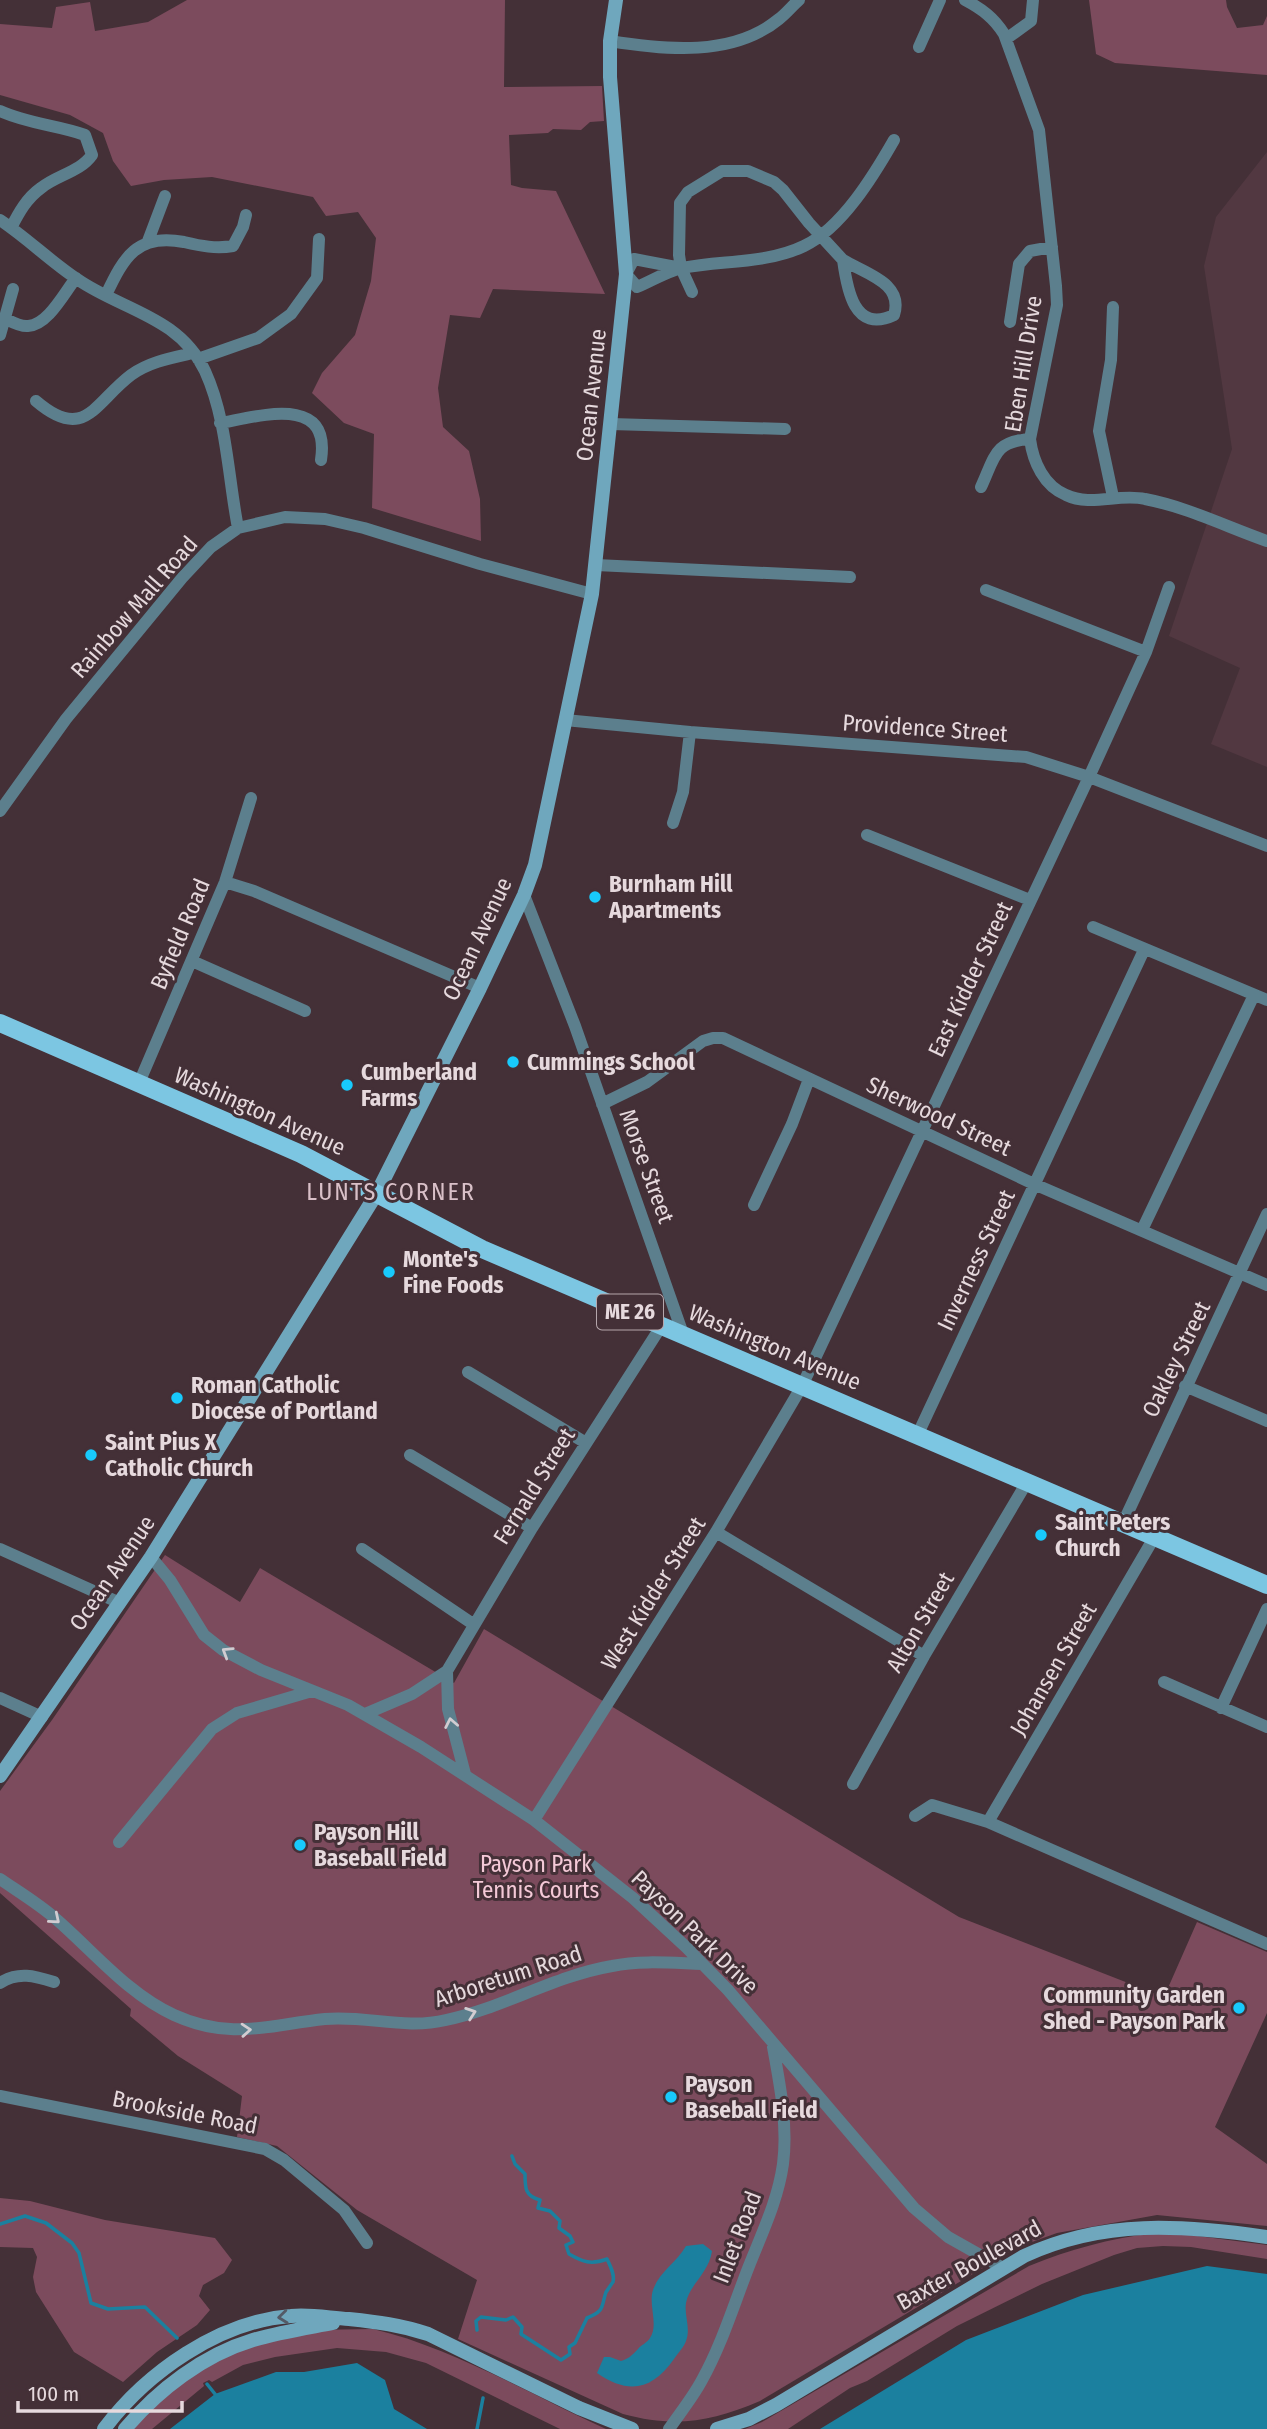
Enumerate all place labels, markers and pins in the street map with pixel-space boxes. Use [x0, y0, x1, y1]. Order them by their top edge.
place label: Burnham Hill Apartments [608, 870, 733, 924]
marker: Burnham Hill Apartments [587, 889, 603, 905]
place label: Cummings School [527, 1048, 695, 1076]
marker: Cummings School [505, 1054, 521, 1070]
place label: Cumberland Farms [361, 1058, 477, 1112]
marker: Cumberland Farms [339, 1077, 355, 1093]
place label: Monte's Fine Foods [403, 1245, 504, 1299]
marker: Monte's Fine Foods [381, 1264, 397, 1280]
place label: Roman Catholic Diocese of Portland [191, 1371, 378, 1425]
marker: Roman Catholic Diocese of Portland [169, 1390, 185, 1406]
place label: Saint Pius X Catholic Church [105, 1428, 253, 1482]
marker: Saint Pius X Catholic Church [83, 1447, 99, 1463]
place label: Saint Peters Church [1055, 1508, 1170, 1562]
marker: Saint Peters Church [1033, 1527, 1049, 1543]
place label: Payson Hill Baseball Field [314, 1818, 447, 1872]
marker: Payson Hill Baseball Field [292, 1837, 308, 1853]
place label: Community Garden Shed - Payson Park [1043, 1981, 1225, 2035]
marker: Community Garden Shed - Payson Park [1231, 2000, 1247, 2016]
place label: Payson Baseball Field [685, 2070, 818, 2124]
marker: Payson Baseball Field [663, 2089, 679, 2105]

